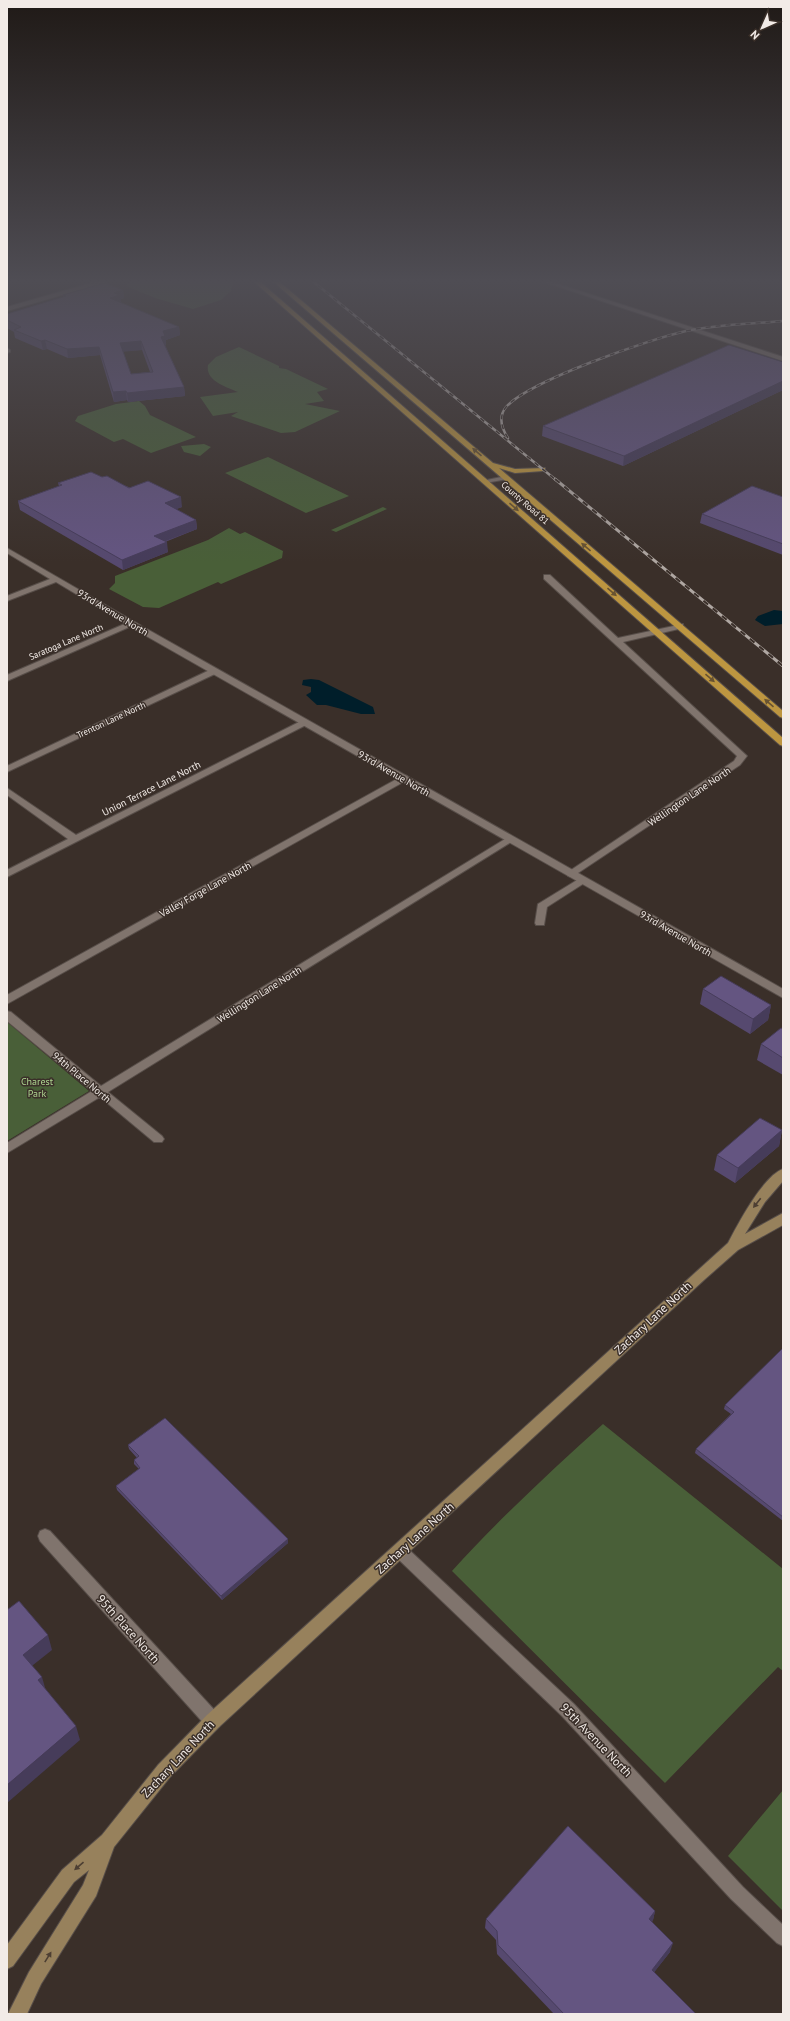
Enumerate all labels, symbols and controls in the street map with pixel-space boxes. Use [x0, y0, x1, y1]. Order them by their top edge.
north arrow [742, 8, 782, 48]
text: N [747, 28, 762, 43]
one-way arrow [472, 448, 481, 457]
street label: County Road 81 [499, 479, 552, 527]
one-way arrow [509, 502, 519, 511]
one-way arrow [581, 542, 592, 551]
street label: 93rd Avenue North [75, 586, 151, 639]
one-way arrow [607, 588, 617, 597]
street label: Saratoga Lane North [27, 621, 105, 662]
one-way arrow [704, 673, 715, 682]
street label: Trenton Lane North [75, 699, 147, 740]
one-way arrow [765, 699, 774, 708]
street label: 93rd Avenue North [356, 748, 432, 799]
street label: Union Terrace Lane North [100, 758, 203, 819]
street label: Wellington Lane North [645, 764, 733, 829]
street label: Valley Forge Lane North [156, 859, 253, 920]
street label: 93rd Avenue North [638, 908, 714, 959]
street label: Wellington Lane North [215, 963, 304, 1026]
street label: 94th Place North [50, 1049, 114, 1106]
park label: Charest Park [21, 1075, 54, 1100]
one-way arrow [753, 1198, 761, 1209]
street label: Zachary Lane North [611, 1278, 694, 1357]
street label: Zachary Lane North [373, 1499, 457, 1577]
street label: 95th Place North [94, 1591, 163, 1666]
street label: 95th Avenue North [557, 1700, 635, 1780]
street label: Zachary Lane North [138, 1717, 217, 1800]
one-way arrow [74, 1862, 84, 1871]
one-way arrow [44, 1952, 51, 1963]

